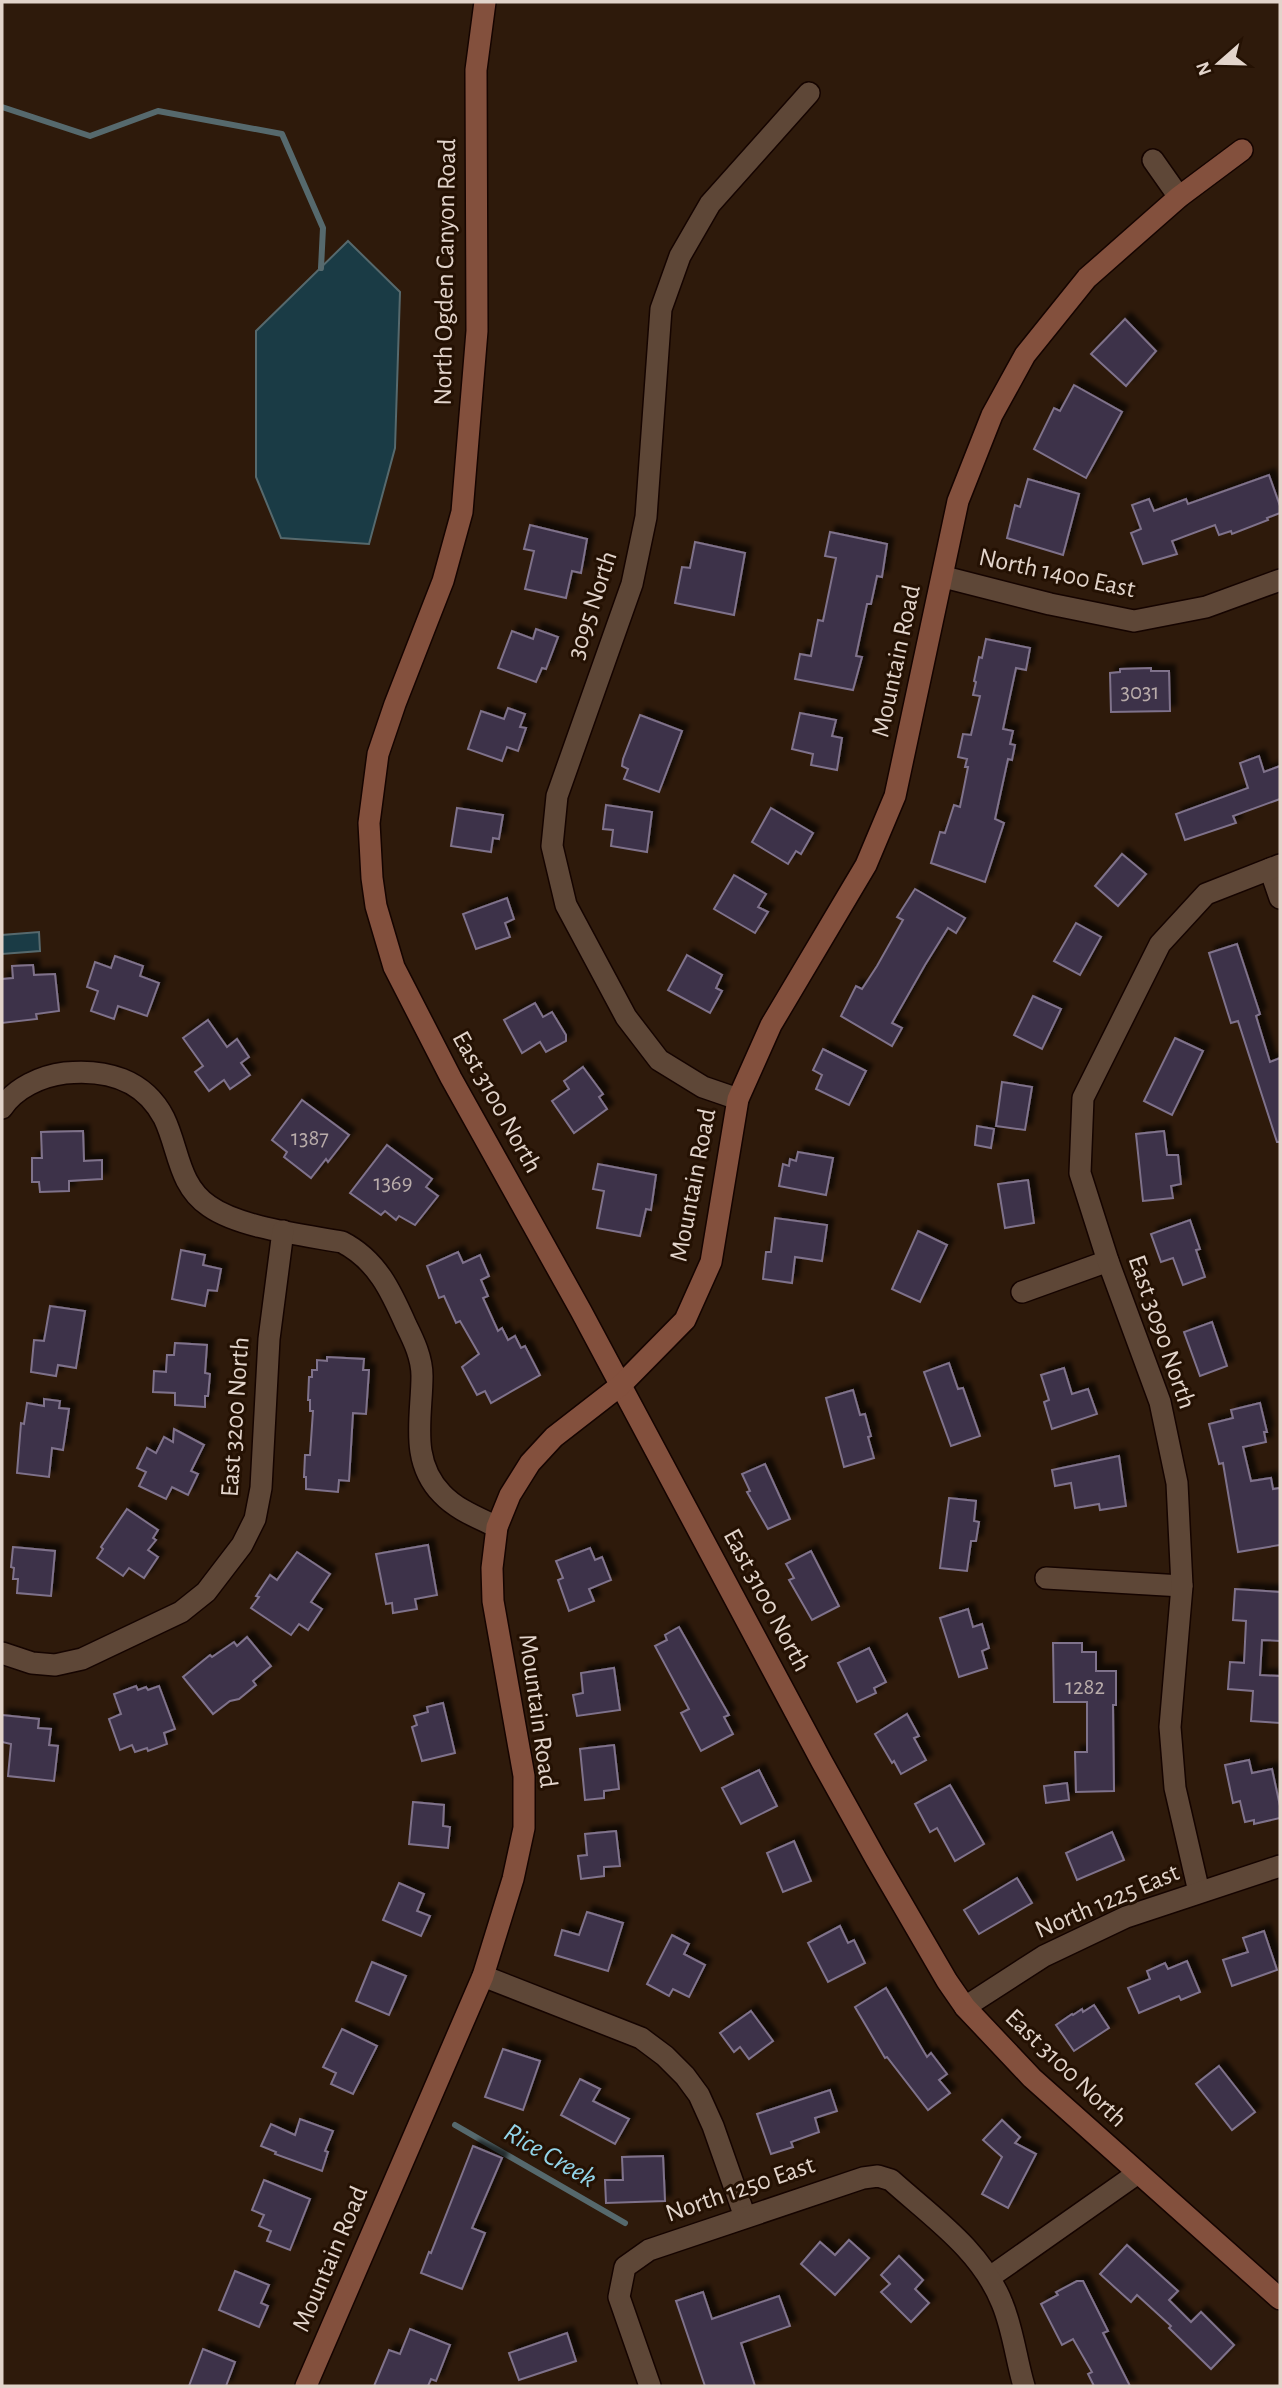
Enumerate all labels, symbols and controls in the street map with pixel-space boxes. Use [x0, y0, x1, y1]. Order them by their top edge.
north arrow [1184, 28, 1254, 98]
text: N [1193, 59, 1216, 78]
street label: North Ogden Canyon Road [430, 138, 460, 406]
street label: North 1400 East [976, 544, 1138, 602]
street label: 3095 North [562, 548, 622, 662]
street label: Mountain Road [867, 582, 925, 740]
house number: 3031 [1120, 681, 1160, 704]
street label: East 3100 North [447, 1027, 547, 1177]
street label: Mountain Road [665, 1106, 721, 1264]
house number: 1387 [291, 1127, 329, 1150]
house number: 1369 [373, 1172, 413, 1195]
street label: East 3090 North [1124, 1252, 1200, 1412]
street label: East 3200 North [216, 1336, 254, 1498]
street label: East 3100 North [719, 1524, 815, 1676]
street label: Mountain Road [514, 1632, 562, 1790]
house number: 1282 [1065, 1676, 1105, 1699]
street label: North 1225 East [1031, 1859, 1183, 1943]
street label: East 3100 North [1000, 2004, 1132, 2132]
water label: Rice Creek [499, 2118, 601, 2194]
street label: North 1250 East [662, 2151, 818, 2227]
street label: Mountain Road [288, 2182, 372, 2336]

